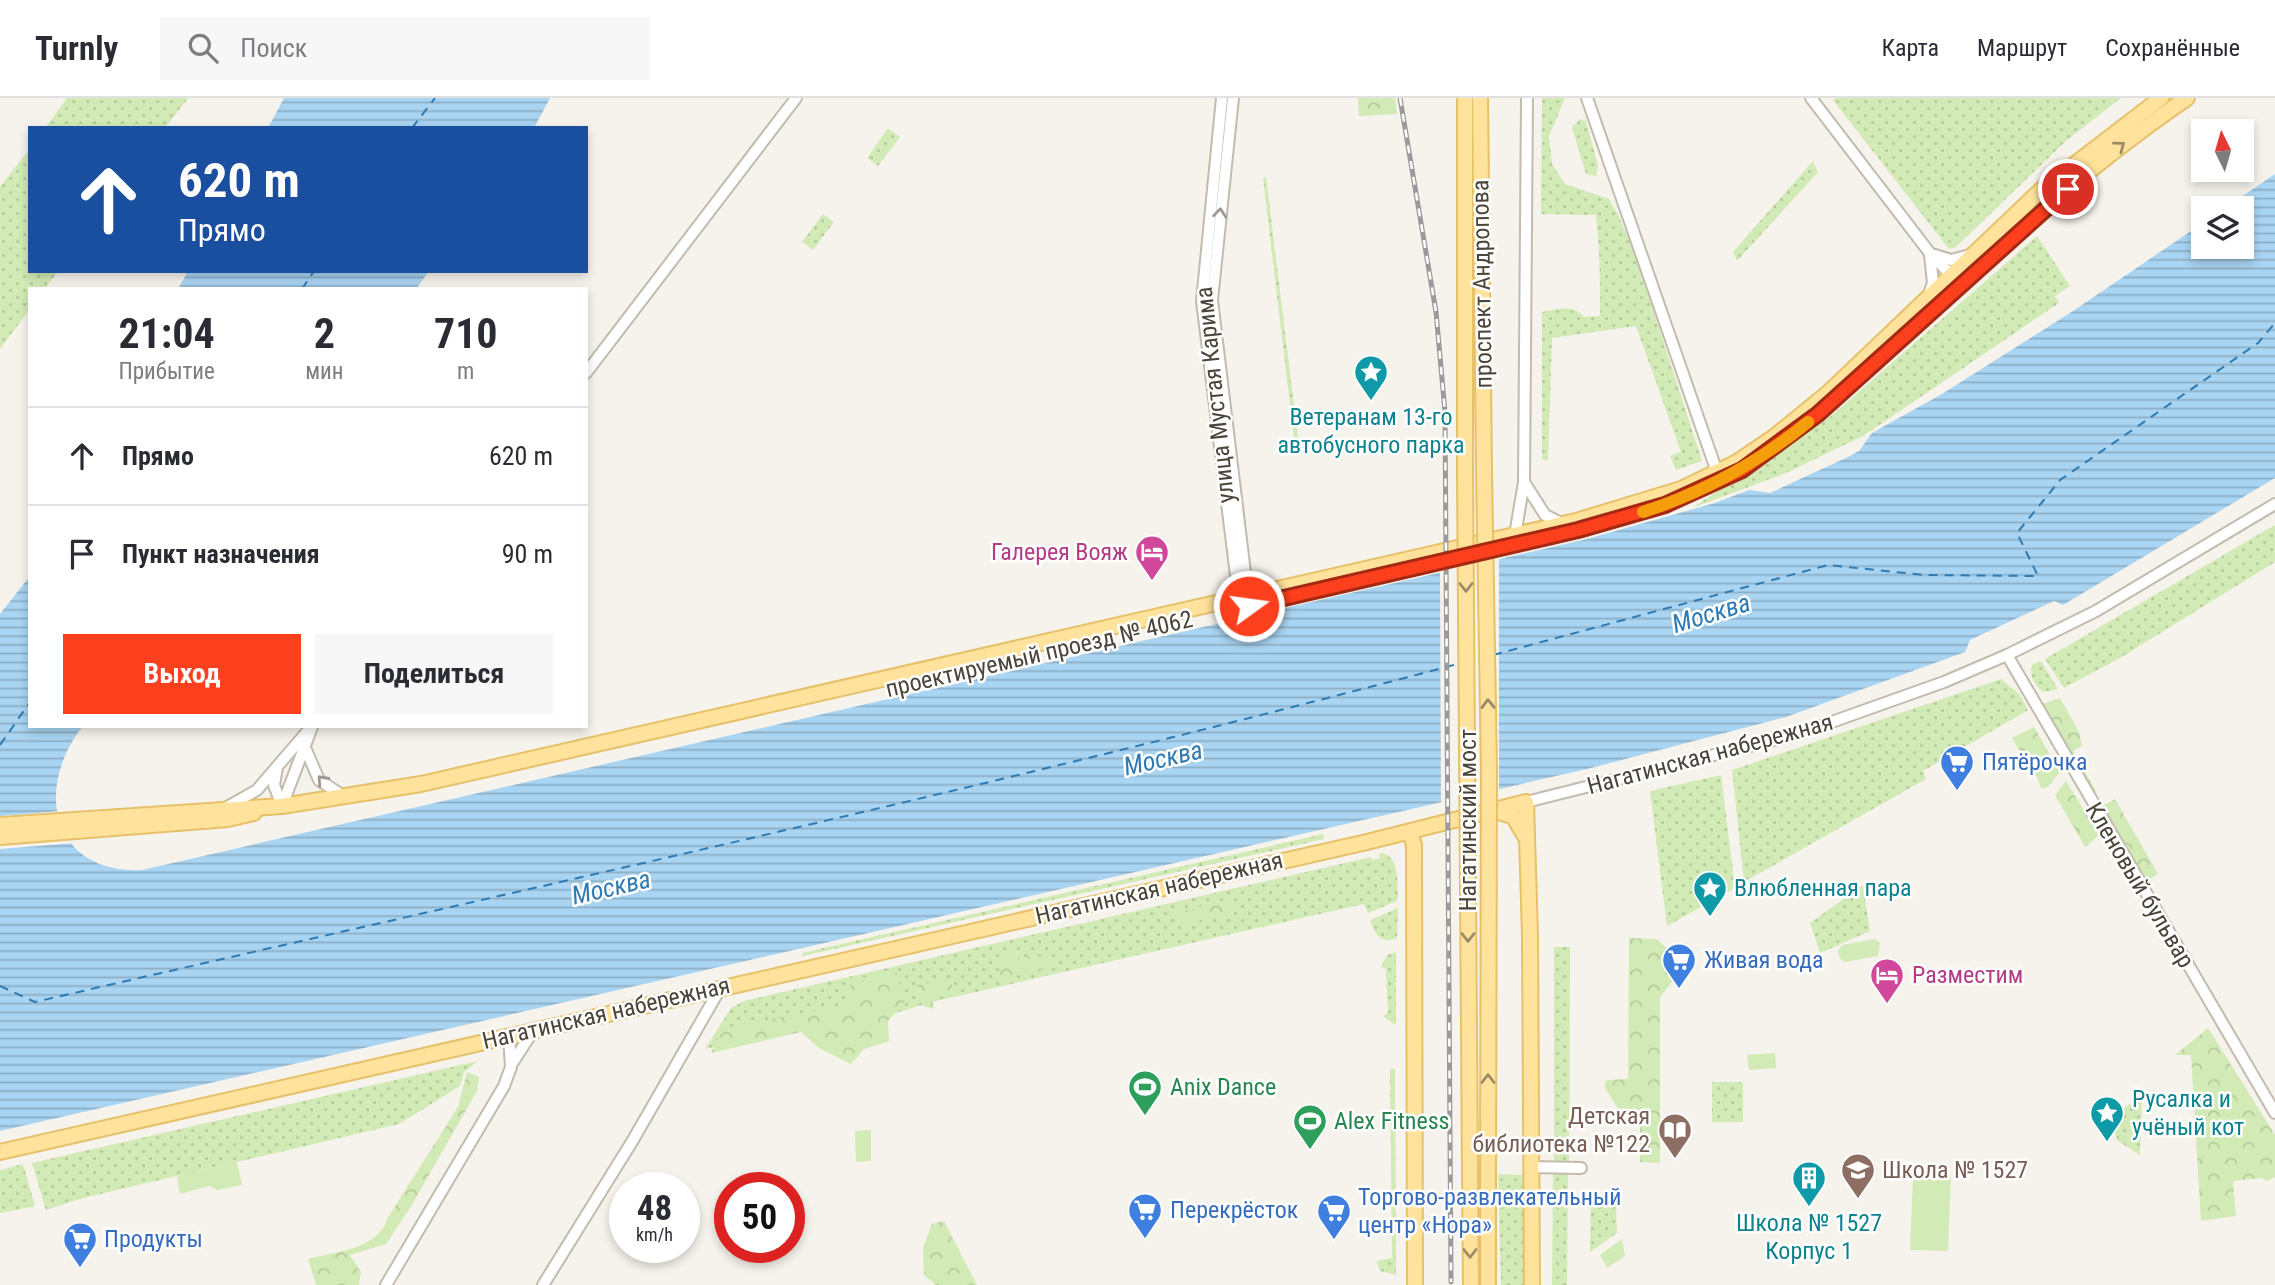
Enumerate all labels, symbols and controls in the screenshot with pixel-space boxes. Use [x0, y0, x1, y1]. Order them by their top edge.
search box [160, 17, 650, 80]
text: Turnly [35, 29, 118, 68]
icon: search [184, 29, 222, 67]
text: Поиск [240, 33, 307, 63]
text: Карта [1882, 34, 1939, 62]
text: Маршрут [1977, 34, 2067, 62]
text: Сохранённые [2105, 34, 2240, 62]
north arrow [2191, 119, 2254, 182]
map controls [2191, 119, 2254, 259]
one-way arrow [2112, 142, 2125, 154]
text: 620 m [178, 152, 300, 209]
icon: ahead [63, 154, 154, 245]
pin [2038, 159, 2098, 219]
icon: arrive [2049, 170, 2087, 208]
street label: проспект Андропова [1466, 179, 1498, 389]
button: layers [2191, 196, 2254, 259]
one-way arrow [1212, 207, 1227, 219]
text: Прямо [178, 211, 266, 249]
street label: улица Мустая Карима [1190, 286, 1240, 504]
text: 21:04 [118, 309, 215, 358]
text: 2 [314, 309, 335, 358]
text: 710 [434, 309, 498, 358]
place icon: Ветеранам 13-го автобусного парка [1352, 353, 1390, 402]
text: Прибытие [118, 358, 215, 385]
text: мин [305, 358, 344, 385]
text: m [457, 358, 474, 385]
place label: Ветеранам 13-го автобусного парка [1278, 403, 1464, 459]
icon: ahead [63, 437, 101, 475]
text: Прямо [122, 441, 194, 471]
text: 620 m [489, 441, 553, 471]
hotel icon: Галерея Вояж [1133, 533, 1171, 582]
icon: arrive [63, 535, 101, 573]
place label: Галерея Вояж [991, 538, 1128, 566]
text: Пункт назначения [122, 539, 320, 569]
text: 90 m [502, 539, 553, 569]
position arrow [1212, 569, 1286, 643]
one-way arrow [1458, 582, 1474, 592]
water label: Москва [1668, 587, 1754, 639]
street label: проектируемый проезд № 4062 [883, 605, 1195, 703]
button: Выход [63, 634, 301, 714]
button: Поделиться [315, 634, 553, 714]
one-way arrow [1480, 699, 1496, 709]
street label: Нагатинская набережная [1584, 708, 1836, 800]
street label: Нагатинский мост [1454, 729, 1482, 911]
water label: Москва [1121, 734, 1205, 782]
supermarket icon: Пятёрочка [1938, 743, 1976, 792]
place label: Пятёрочка [1982, 748, 2087, 776]
one-way arrow [318, 775, 330, 788]
street label: Кленовый бульвар [2080, 797, 2200, 973]
street label: Нагатинская набережная [1032, 846, 1286, 930]
water label: Москва [569, 863, 653, 911]
place icon: Влюбленная пара [1691, 869, 1729, 918]
place label: Влюбленная пара [1734, 874, 1911, 902]
one-way arrow [1460, 932, 1476, 942]
supermarket icon: Живая вода [1660, 941, 1698, 990]
place label: Живая вода [1704, 946, 1824, 974]
hotel icon: Разместим [1868, 956, 1906, 1005]
place label: Разместим [1912, 961, 2023, 989]
street label: Нагатинская набережная [479, 971, 733, 1055]
sports icon: Anix Dance [1126, 1068, 1164, 1117]
place label: Anix Dance [1170, 1073, 1276, 1101]
one-way arrow [1480, 1073, 1496, 1084]
place label: Русалка и учёный кот [2132, 1085, 2244, 1141]
place icon: Русалка и учёный кот [2088, 1094, 2126, 1143]
sports icon: Alex Fitness [1291, 1102, 1329, 1151]
place label: Детская библиотека №122 [1473, 1102, 1650, 1158]
place label: Alex Fitness [1334, 1107, 1450, 1135]
library icon: Детская библиотека №122 [1656, 1111, 1694, 1160]
school or university icon: Школа № 1527 [1839, 1151, 1877, 1200]
place label: Школа № 1527 [1882, 1156, 2028, 1184]
building icon: Школа № 1527 Корпус 1 [1790, 1159, 1828, 1208]
speed limit sign: 50 [714, 1172, 805, 1263]
place label: Торгово-развлекательный центр «Нора» [1358, 1183, 1622, 1239]
text: 48 [637, 1188, 672, 1229]
supermarket icon: Перекрёсток [1126, 1191, 1164, 1240]
supermarket icon: Торгово-развлекательный центр «Нора» [1315, 1192, 1353, 1241]
place label: Перекрёсток [1170, 1196, 1299, 1224]
place label: Школа № 1527 Корпус 1 [1736, 1209, 1882, 1265]
supermarket icon: Продукты [61, 1220, 99, 1269]
text: km/h [636, 1224, 673, 1245]
place label: Продукты [104, 1225, 203, 1253]
one-way arrow [1462, 1248, 1478, 1258]

